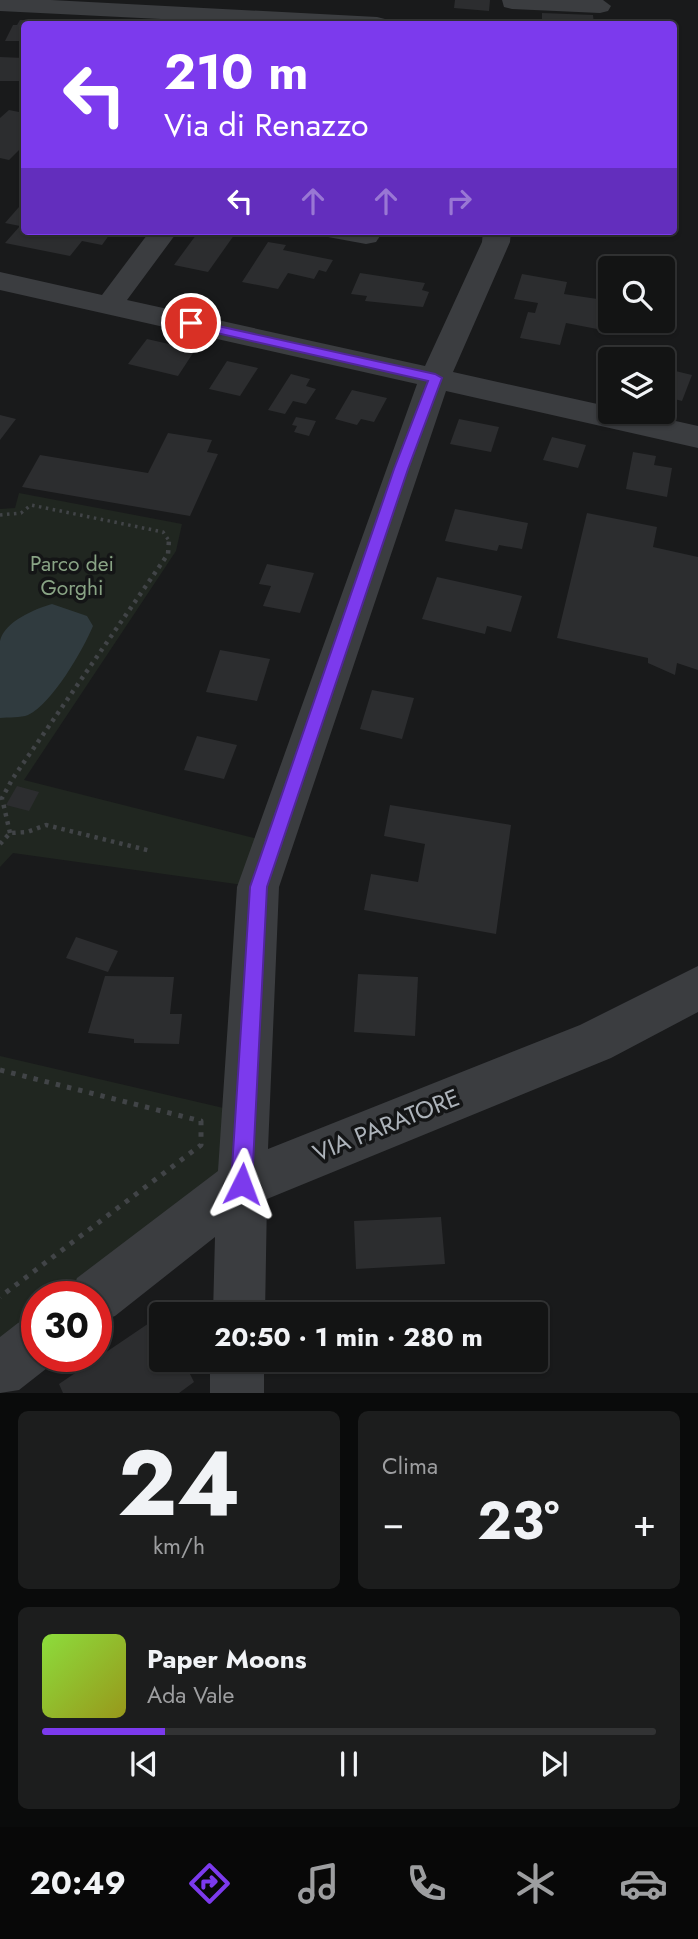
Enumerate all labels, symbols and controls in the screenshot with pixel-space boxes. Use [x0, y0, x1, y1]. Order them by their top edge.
text: 210 m [164, 37, 308, 107]
icon: left [49, 49, 140, 140]
text: Via di Renazzo [164, 102, 369, 148]
icon: left [221, 182, 259, 220]
icon: ahead [294, 182, 332, 220]
icon: ahead [367, 182, 405, 220]
icon: right [440, 182, 478, 220]
map controls [598, 256, 675, 424]
button: search [598, 256, 675, 333]
pin [161, 293, 221, 353]
icon: arrive [172, 304, 210, 342]
button: layers [598, 347, 675, 424]
park label: Parco dei Gorghi [30, 549, 114, 603]
street label: VIA PARATORE [307, 1080, 465, 1170]
position arrow [205, 1147, 279, 1221]
speed limit sign: 30 [21, 1281, 112, 1372]
text: 20:50 · 1 min · 280 m [214, 1318, 483, 1356]
text: 24 [117, 1418, 241, 1549]
text: Clima [382, 1449, 438, 1483]
text: 23° [478, 1483, 559, 1559]
text: − [382, 1495, 404, 1550]
text: + [633, 1495, 656, 1550]
text: km/h [153, 1529, 205, 1563]
text: Paper Moons [147, 1640, 307, 1678]
text: Ada Vale [147, 1678, 234, 1712]
icon: previous [125, 1745, 163, 1783]
icon: pause [330, 1745, 368, 1783]
icon: next [535, 1745, 573, 1783]
icon: directions [185, 1859, 234, 1908]
icon: music [294, 1859, 343, 1908]
icon: phone [402, 1859, 451, 1908]
icon: climate [511, 1859, 560, 1908]
icon: car [619, 1859, 668, 1908]
text: 20:49 [30, 1860, 126, 1906]

